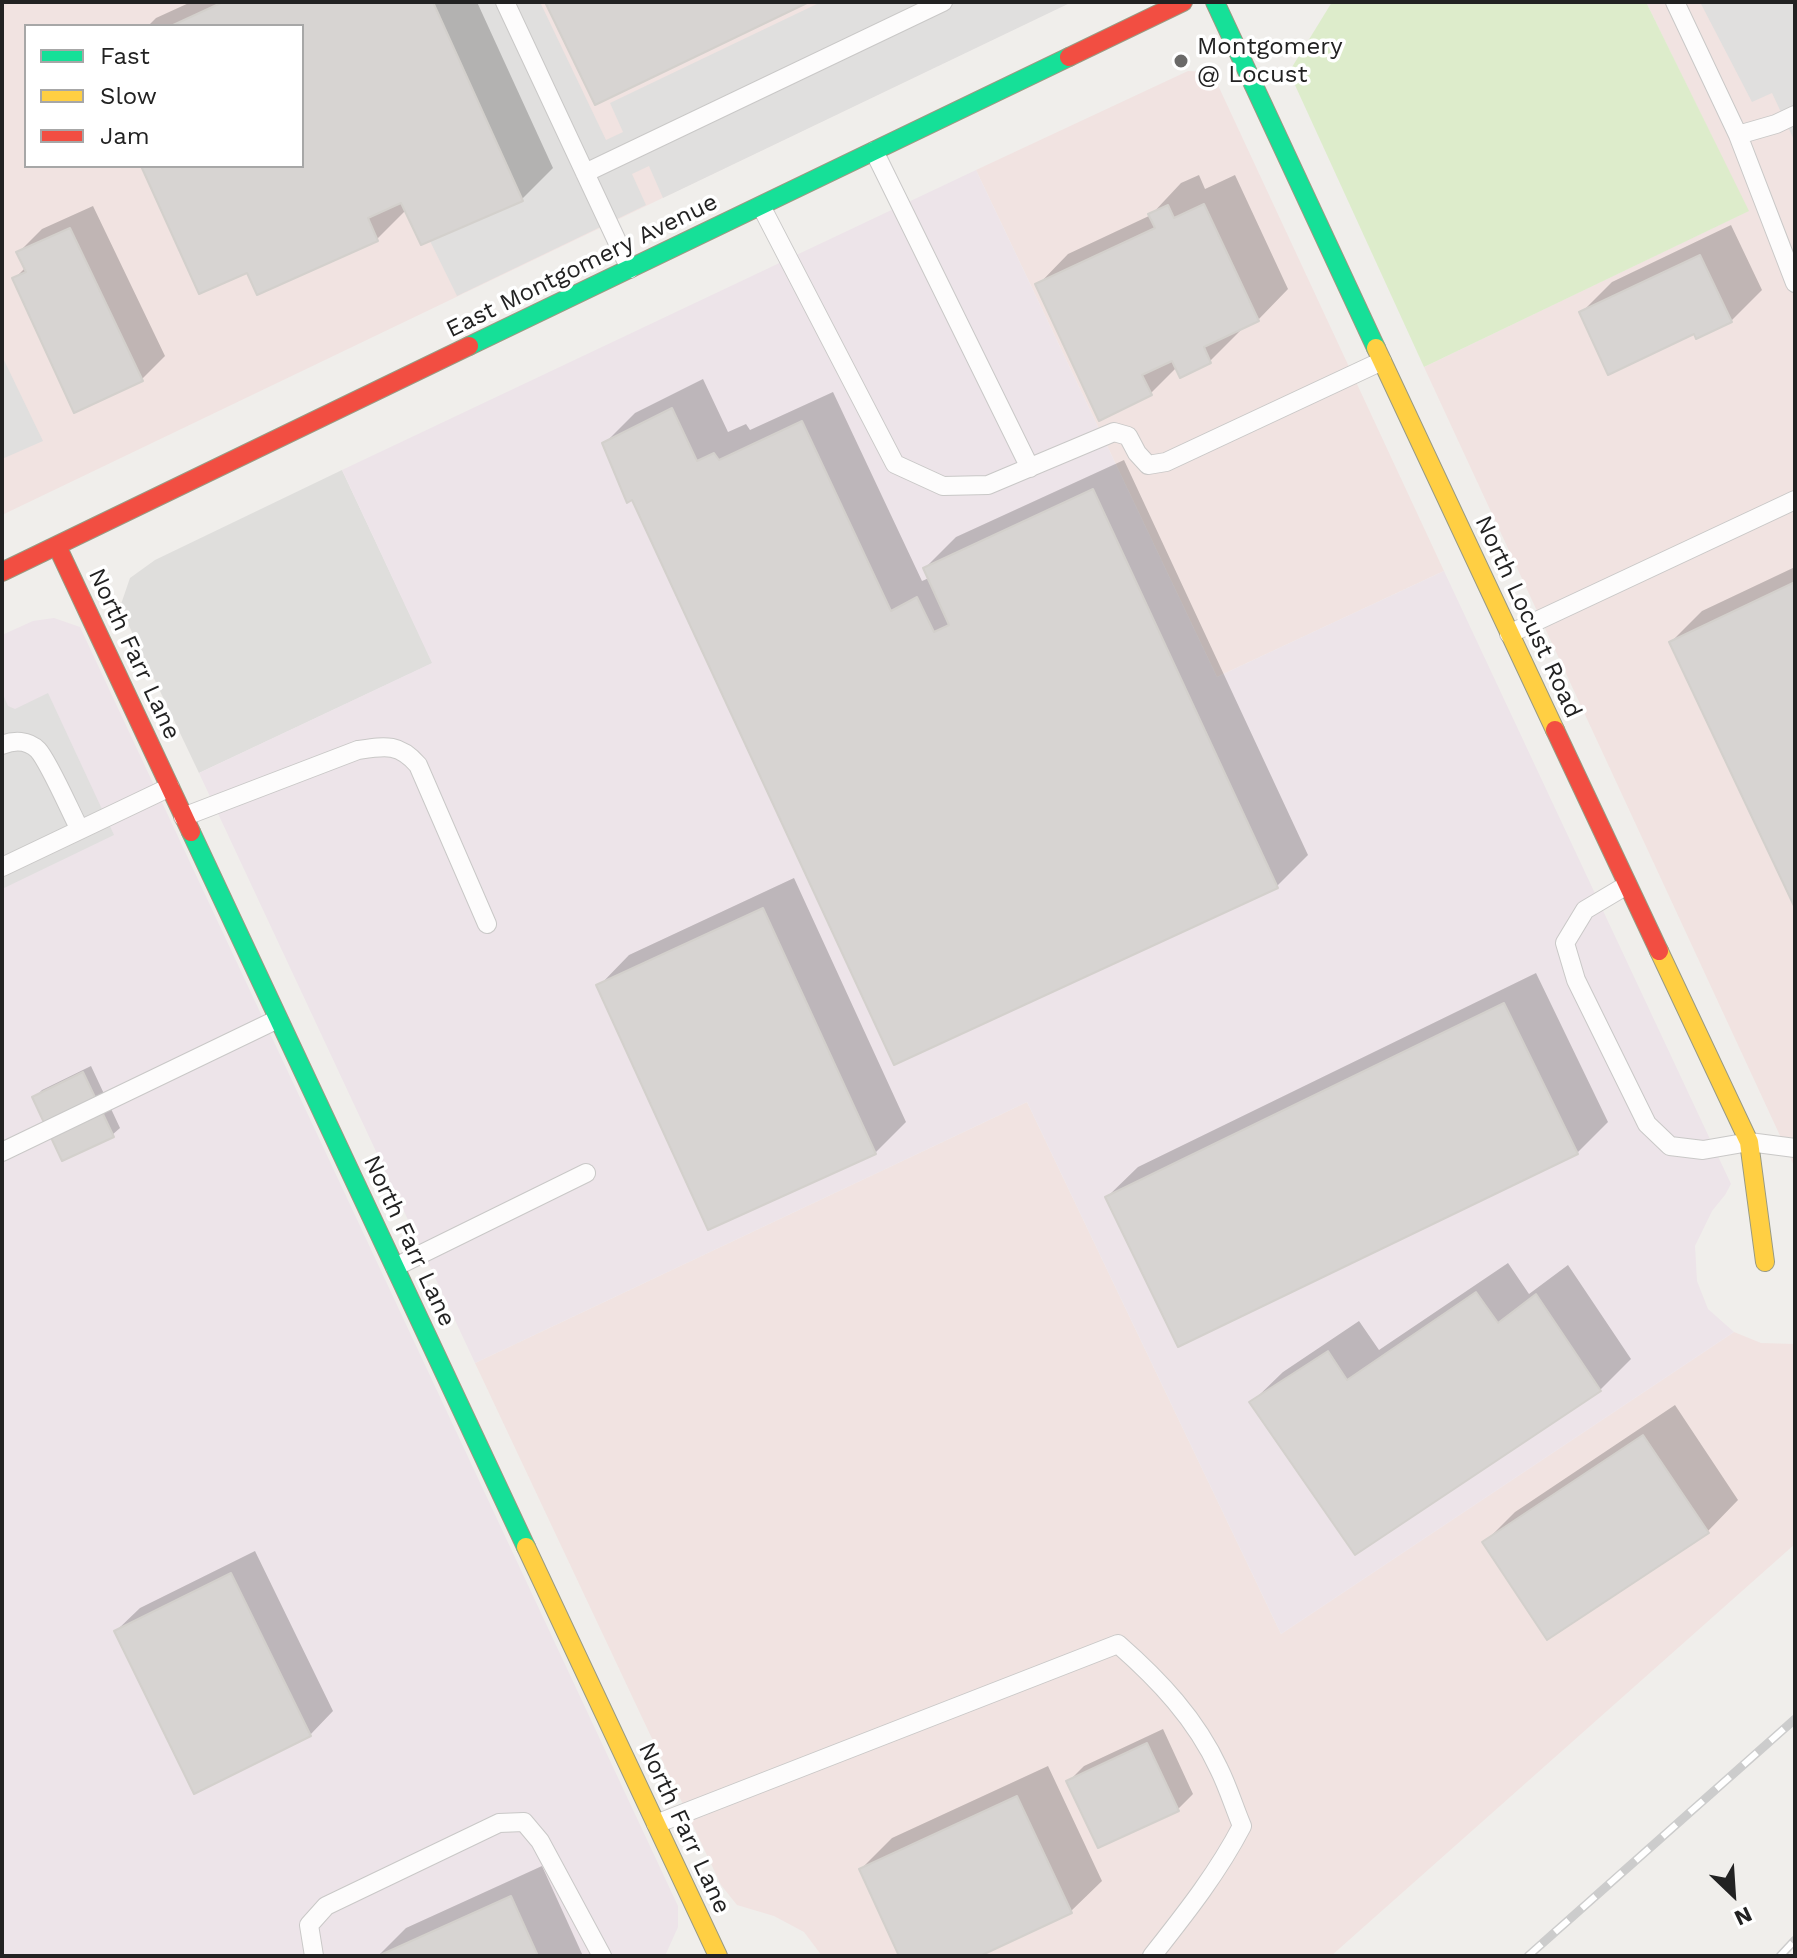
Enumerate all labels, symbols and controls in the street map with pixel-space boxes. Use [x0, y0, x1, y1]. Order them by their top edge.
legend [24, 24, 304, 168]
place label: Montgomery @ Locust [1197, 33, 1343, 89]
text: Fast [100, 42, 150, 70]
marker: Montgomery @ Locust [1172, 52, 1190, 70]
text: Slow [100, 82, 157, 110]
text: Jam [100, 122, 150, 150]
street label: East Montgomery Avenue [442, 188, 722, 344]
street label: North Locust Road [1468, 511, 1588, 723]
street label: North Farr Lane [82, 564, 186, 744]
street label: North Farr Lane [357, 1151, 461, 1331]
street label: North Farr Lane [632, 1738, 736, 1918]
north arrow [1693, 1854, 1773, 1934]
text: N [1731, 1901, 1756, 1931]

